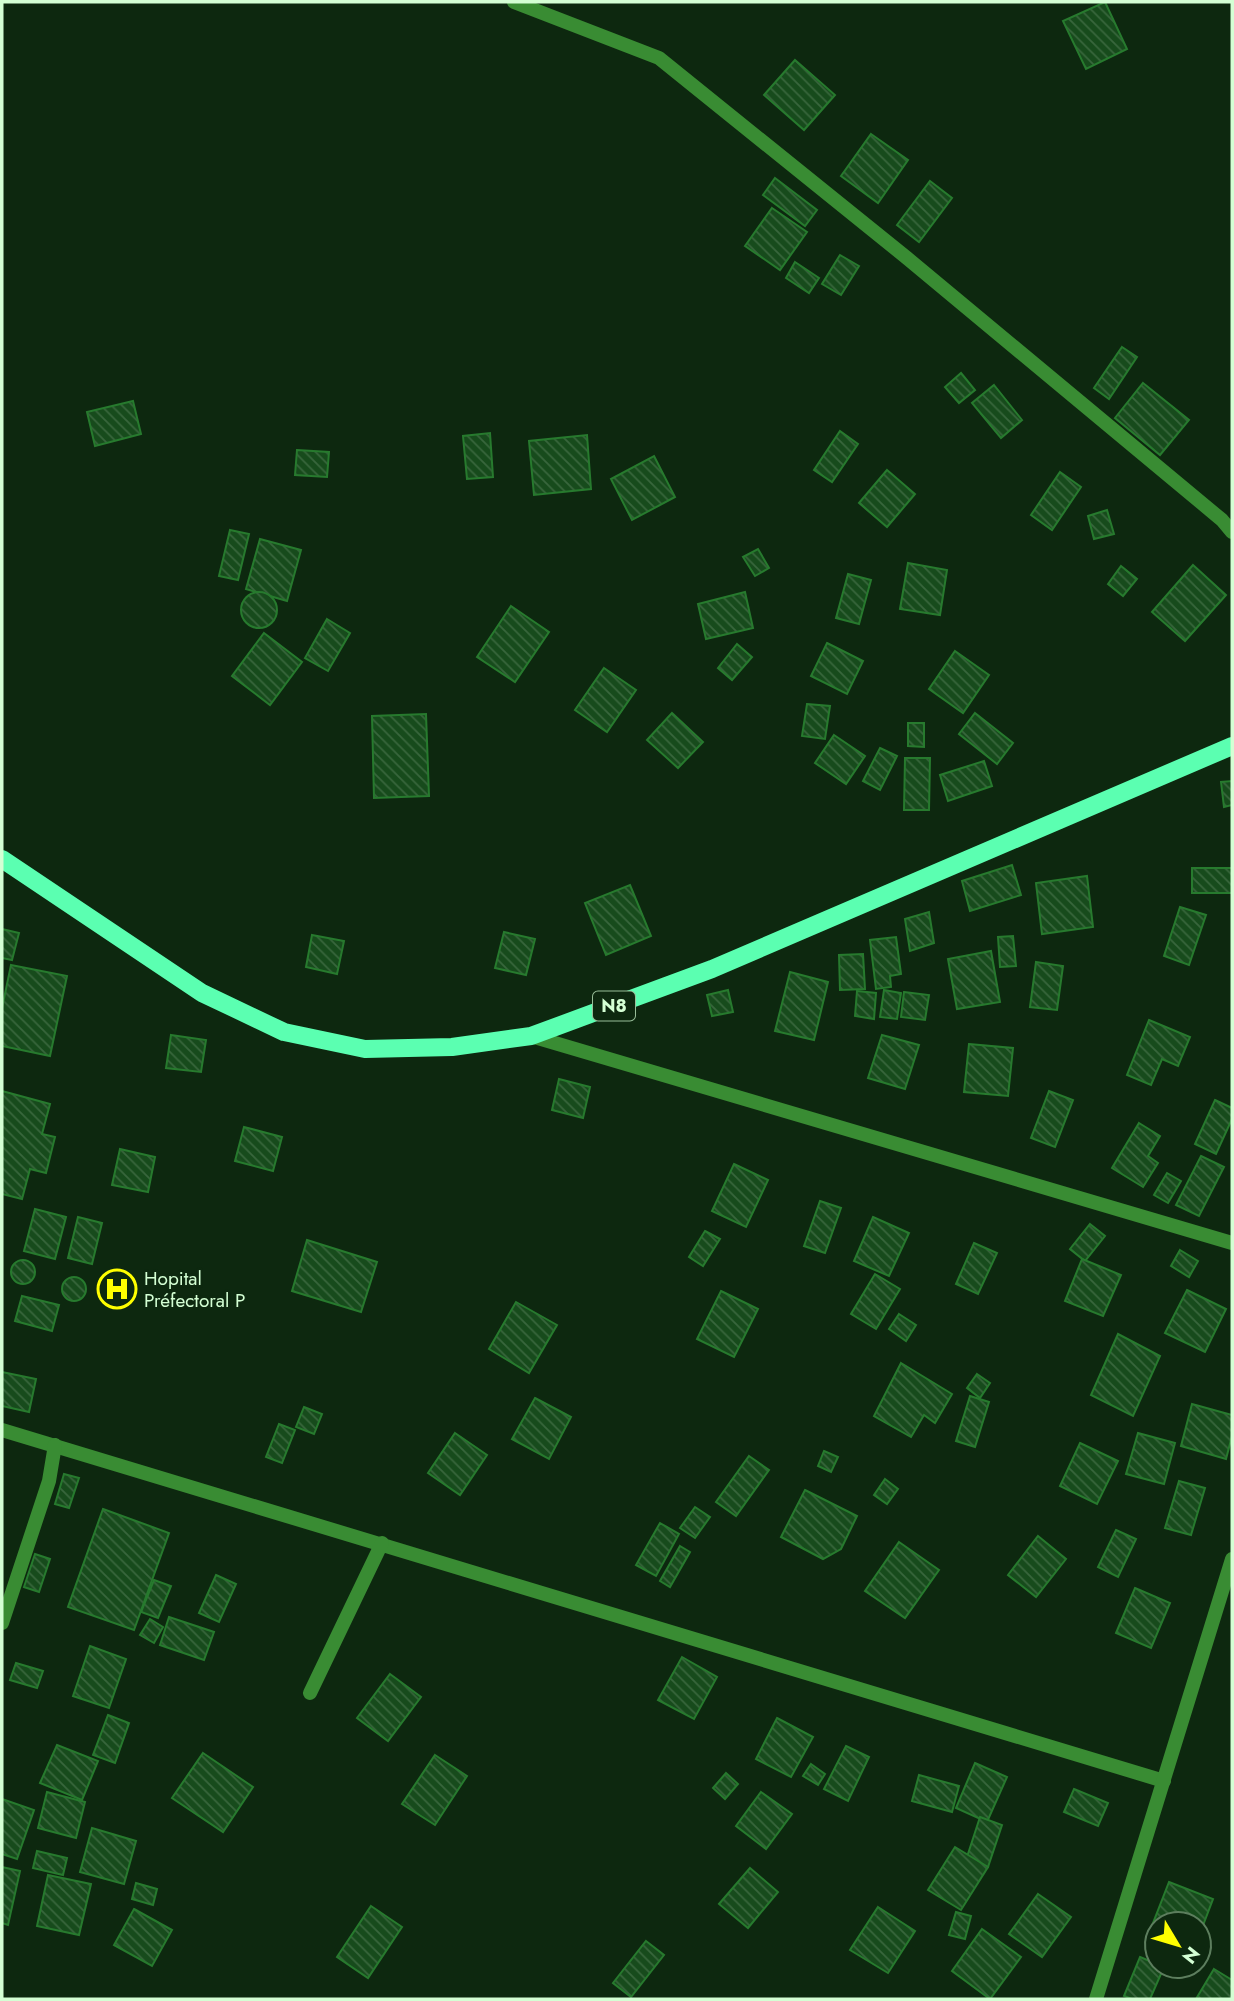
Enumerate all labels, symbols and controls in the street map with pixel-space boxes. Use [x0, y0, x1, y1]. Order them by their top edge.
road number: N8 [593, 992, 635, 1021]
place label: Hopital Préfectoral P [144, 1265, 245, 1314]
hospital icon: Hopital Préfectoral P [96, 1268, 138, 1310]
north arrow [1143, 1910, 1213, 1980]
text: N [1176, 1941, 1206, 1969]

